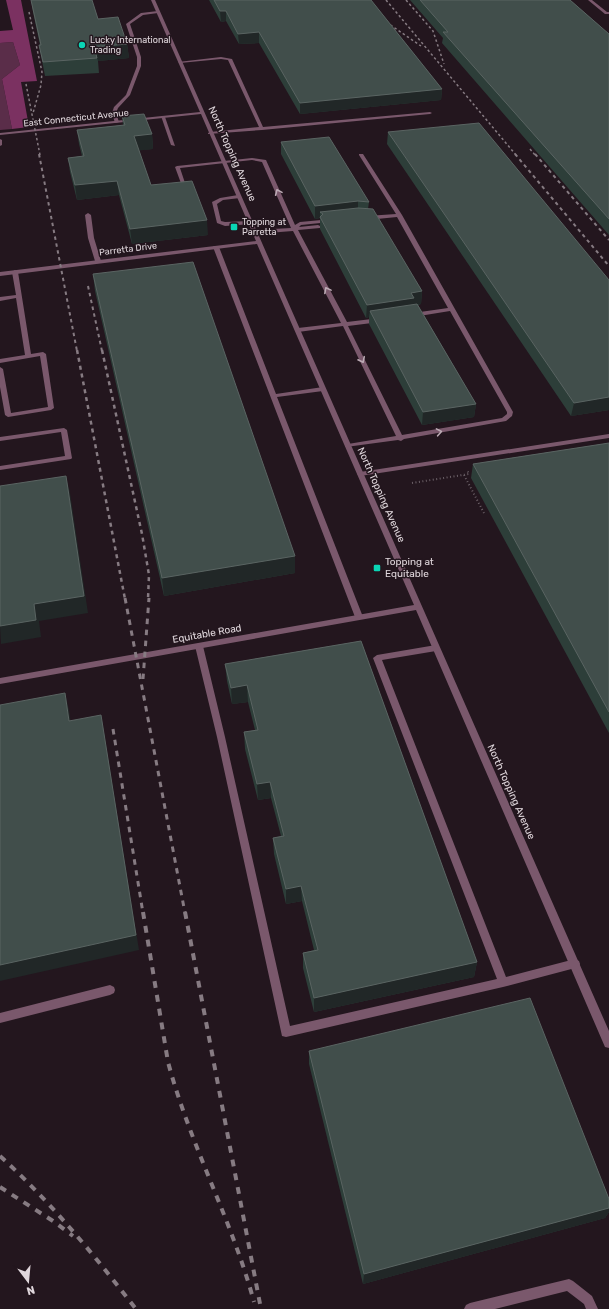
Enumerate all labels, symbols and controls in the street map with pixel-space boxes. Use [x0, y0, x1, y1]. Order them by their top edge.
place label: Lucky International Trading [90, 35, 171, 55]
marker: Lucky International Trading [77, 40, 87, 50]
street label: North Topping Avenue [206, 105, 259, 204]
street label: East Connecticut Avenue [23, 107, 129, 129]
one-way arrow [275, 189, 283, 197]
place label: Topping at Parretta [242, 217, 286, 237]
marker: Topping at Parretta [229, 222, 239, 232]
street label: Parretta Drive [98, 240, 158, 258]
one-way arrow [324, 287, 332, 294]
one-way arrow [357, 356, 365, 363]
one-way arrow [436, 428, 442, 437]
street label: North Topping Avenue [355, 446, 408, 545]
place label: Topping at Equitable [385, 556, 434, 580]
marker: Topping at Equitable [372, 563, 382, 573]
street label: Equitable Road [172, 622, 243, 646]
street label: North Topping Avenue [485, 743, 538, 842]
north arrow [8, 1261, 48, 1301]
text: N [25, 1283, 36, 1297]

